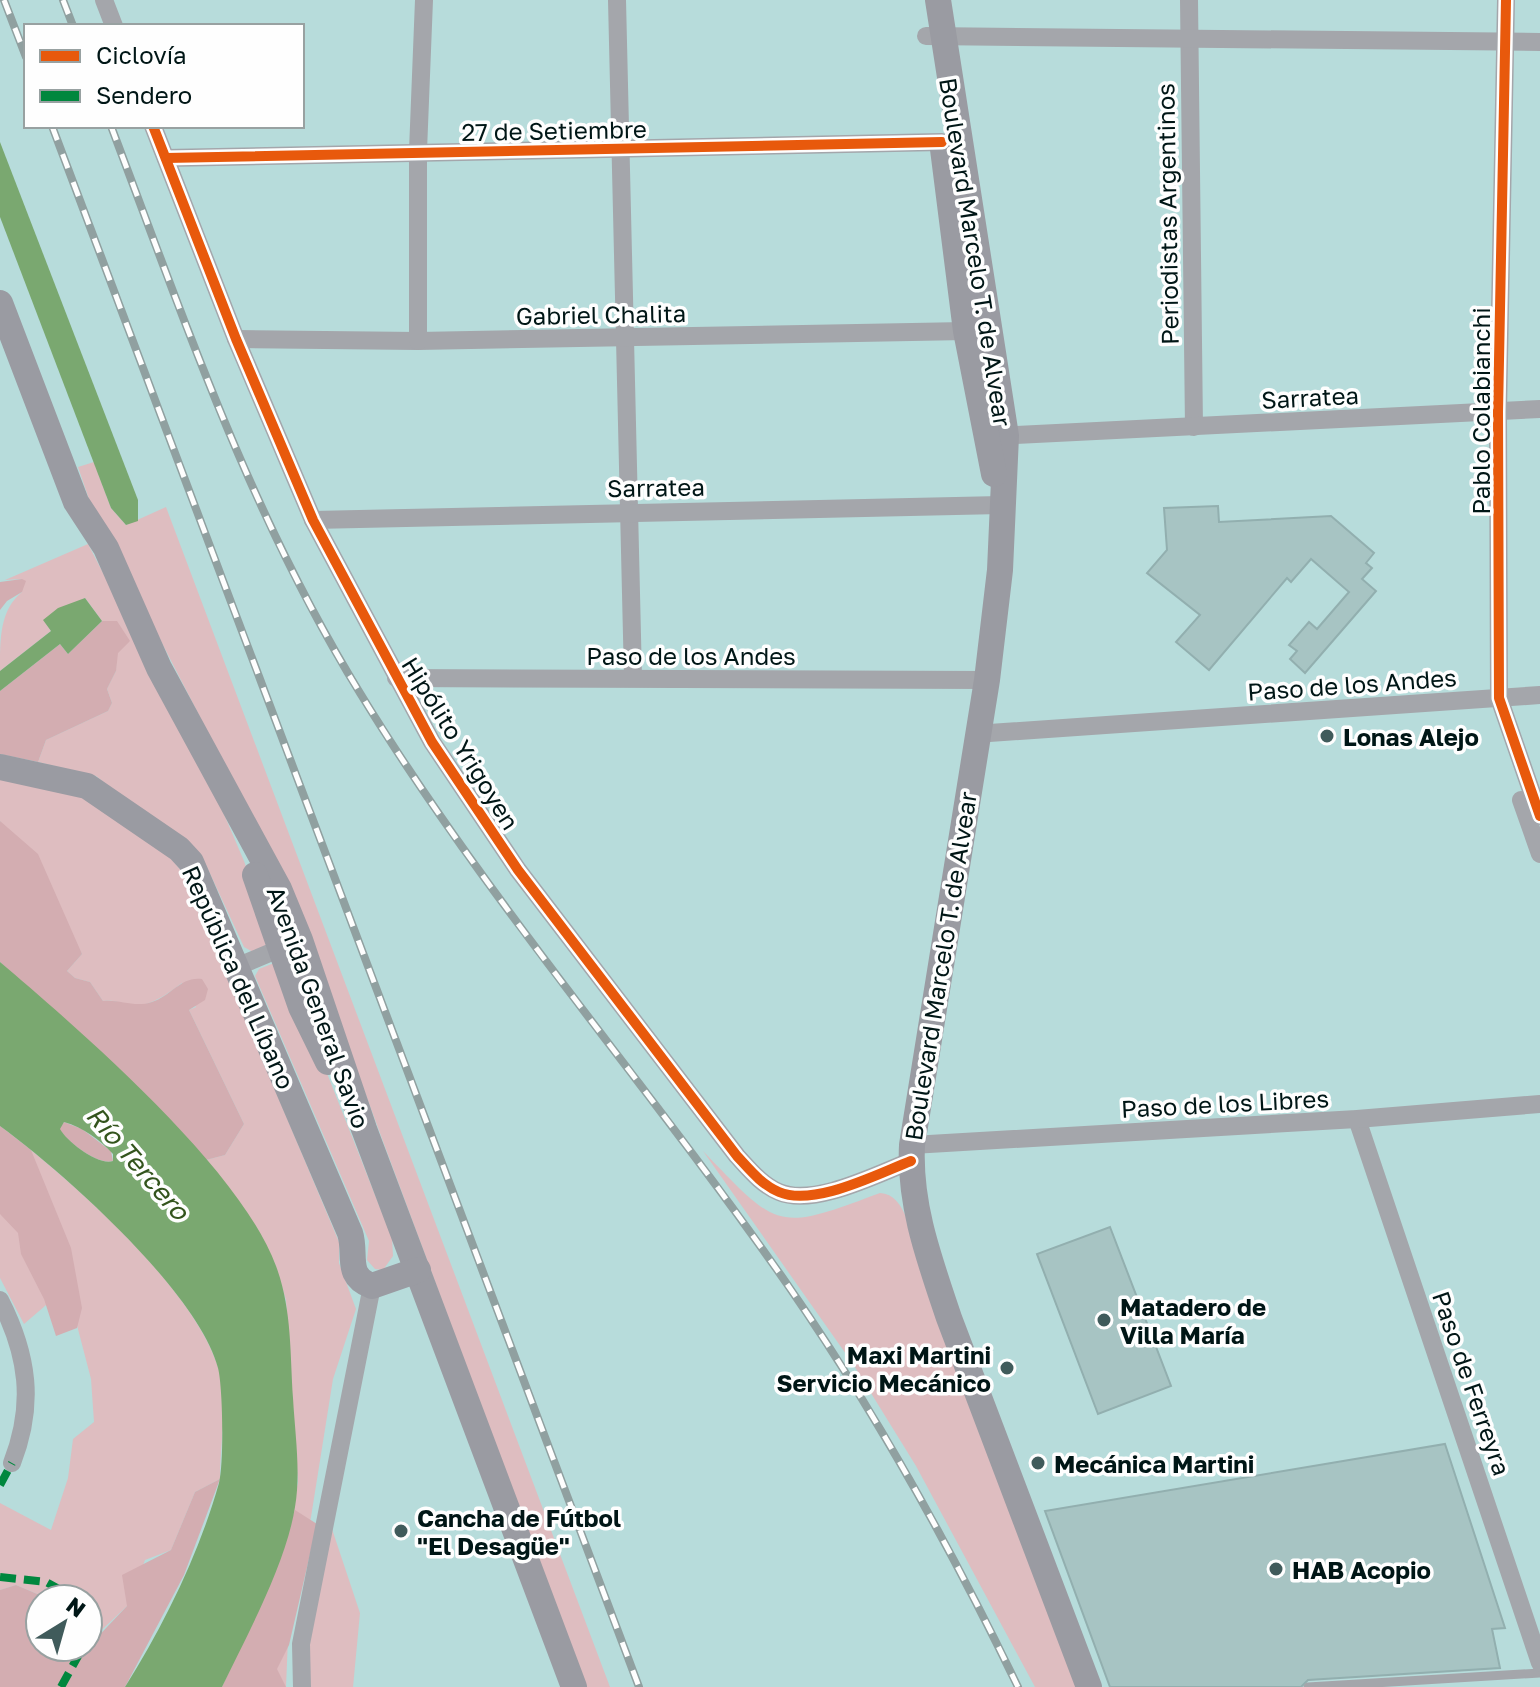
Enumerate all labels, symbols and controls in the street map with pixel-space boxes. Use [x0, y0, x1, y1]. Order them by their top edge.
legend [24, 24, 304, 128]
text: Ciclovía [96, 40, 187, 69]
street label: Boulevard Marcelo T. de Alvear [934, 76, 1018, 428]
text: Sendero [96, 80, 192, 109]
street label: Periodistas Argentinos [1150, 83, 1184, 345]
street label: 27 de Setiembre [461, 114, 647, 146]
street label: Gabriel Chalita [515, 298, 687, 330]
street label: Pablo Colabianchi [1466, 307, 1495, 515]
street label: Sarratea [1260, 380, 1360, 414]
street label: Sarratea [607, 472, 705, 502]
street label: Paso de los Andes [586, 641, 796, 670]
street label: Hipólito Yrigoyen [396, 651, 526, 835]
street label: Paso de los Andes [1246, 662, 1458, 706]
place label: Lonas Alejo [1343, 722, 1479, 751]
marker: Lonas Alejo [1318, 727, 1336, 745]
street label: Boulevard Marcelo T. de Alvear [898, 790, 982, 1142]
street label: República del Líbano [177, 861, 301, 1093]
street label: Avenida General Savio [262, 882, 376, 1132]
street label: Paso de los Libres [1120, 1083, 1330, 1123]
water label: Río Tercero [80, 1100, 197, 1227]
street label: Paso de Ferreyra [1427, 1287, 1517, 1479]
place label: Matadero de Villa María [1120, 1292, 1266, 1349]
marker: Matadero de Villa María [1095, 1311, 1113, 1329]
place label: Maxi Martini Servicio Mecánico [777, 1340, 991, 1397]
marker: Maxi Martini Servicio Mecánico [998, 1359, 1016, 1377]
place label: Mecánica Martini [1054, 1449, 1254, 1478]
marker: Mecánica Martini [1029, 1454, 1047, 1472]
place label: Cancha de Fútbol "El Desagüe" [417, 1503, 621, 1560]
marker: Cancha de Fútbol "El Desagüe" [392, 1522, 410, 1540]
place label: HAB Acopio [1292, 1555, 1431, 1584]
marker: HAB Acopio [1267, 1560, 1285, 1578]
north arrow [24, 1583, 104, 1663]
text: N [62, 1591, 91, 1622]

